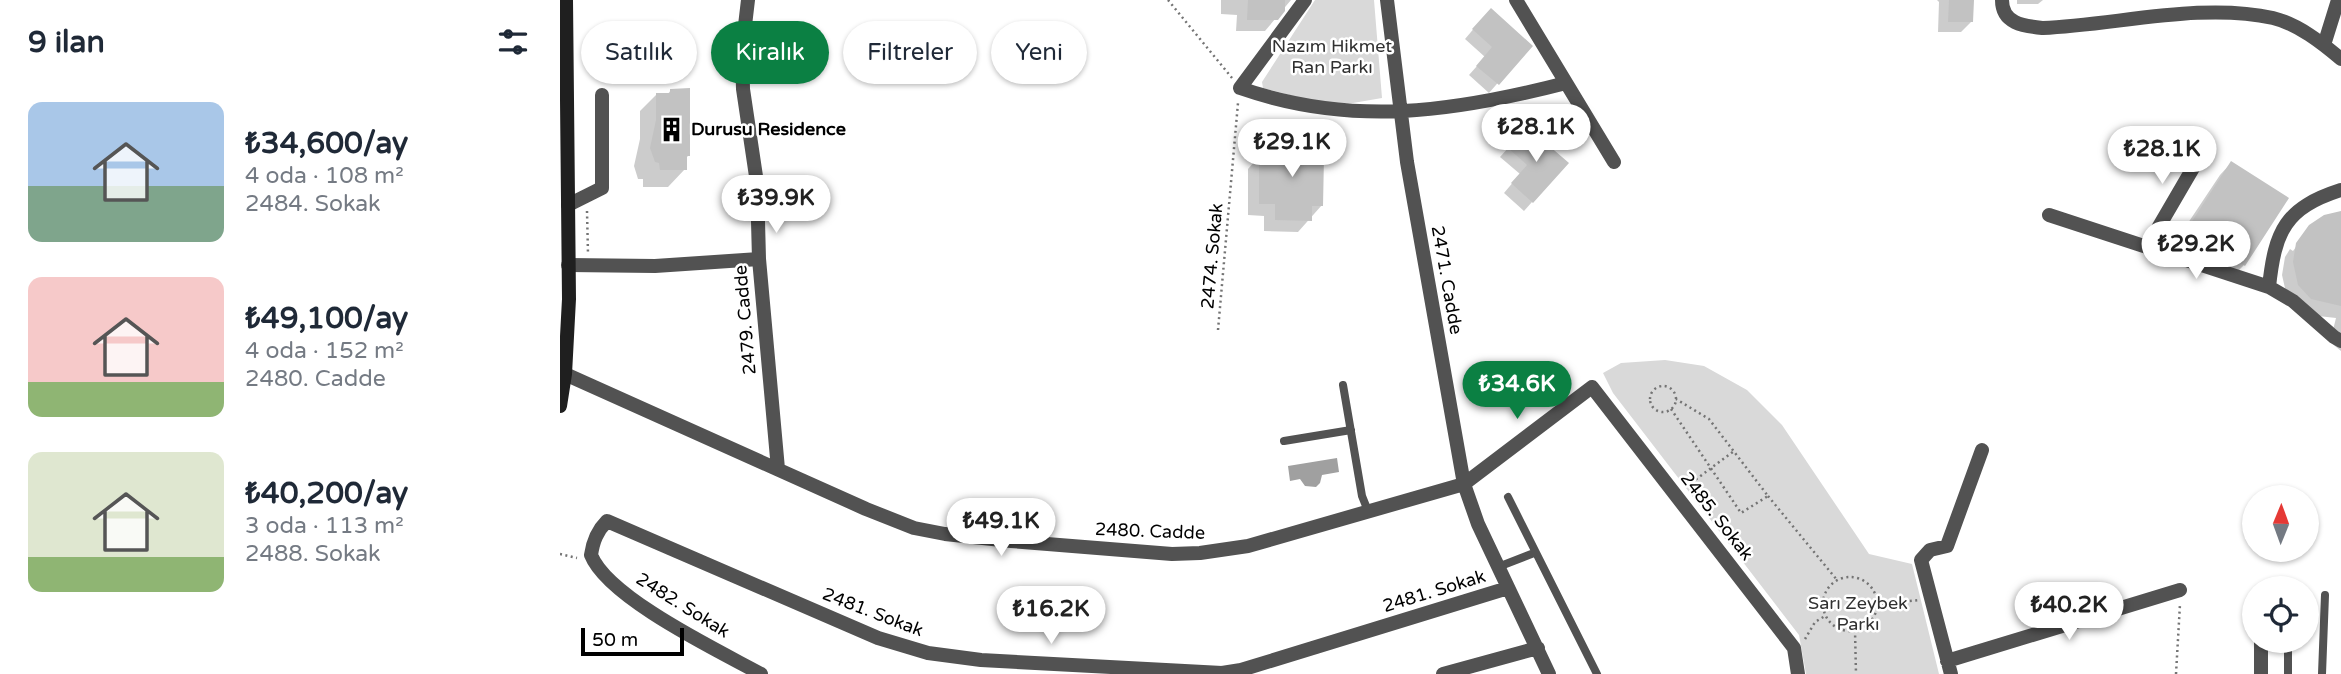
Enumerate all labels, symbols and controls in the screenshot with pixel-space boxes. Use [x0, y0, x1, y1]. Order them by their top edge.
chip: Satılık [581, 21, 697, 84]
chip: Kiralık [711, 21, 829, 84]
chip: Filtreler [843, 21, 977, 84]
chip: Yeni [991, 21, 1087, 84]
icon: filters [494, 23, 532, 61]
text: 9 ilan [28, 24, 105, 61]
park label: Nazım Hikmet Ran Parkı [1272, 35, 1392, 78]
pin: ₺28.1K [1479, 104, 1593, 164]
text: ₺28.1K [1498, 113, 1574, 141]
building icon: Durusu Residence [657, 115, 685, 143]
place label: Durusu Residence [691, 118, 846, 140]
pin: ₺29.1K [1235, 120, 1349, 179]
text: ₺34,600/ay [245, 125, 408, 162]
pin: ₺28.1K [2105, 127, 2219, 186]
text: ₺29.1K [1254, 128, 1330, 156]
icon: home [84, 130, 168, 214]
text: ₺28.1K [2124, 135, 2200, 163]
text: 4 oda · 108 m² [245, 162, 404, 190]
pin: ₺39.9K [719, 176, 833, 235]
text: ₺39.9K [738, 184, 814, 212]
text: 2484. Sokak [245, 190, 381, 218]
street label: 2474. Sokak [1196, 202, 1228, 310]
pin: ₺29.2K [2139, 222, 2253, 281]
street label: 2471. Cadde [1427, 224, 1467, 336]
text: ₺29.2K [2158, 230, 2234, 258]
street label: 2479. Cadde [729, 264, 761, 376]
text: ₺49,100/ay [245, 300, 408, 337]
icon: home [84, 305, 168, 389]
text: 4 oda · 152 m² [245, 337, 404, 365]
pin: ₺34.6K [1460, 362, 1574, 421]
text: 2480. Cadde [245, 365, 386, 393]
text: ₺34.6K [1479, 370, 1555, 398]
street label: 2485. Sokak [1676, 467, 1758, 565]
text: ₺40,200/ay [245, 475, 408, 512]
icon: home [84, 480, 168, 564]
north arrow [2242, 485, 2319, 562]
map controls [2242, 485, 2319, 653]
pin: ₺49.1K [944, 498, 1058, 558]
text: ₺49.1K [963, 507, 1039, 535]
text: 3 oda · 113 m² [245, 512, 404, 540]
street label: 2480. Cadde [1095, 518, 1205, 544]
text: 2488. Sokak [245, 540, 381, 568]
street label: 2481. Sokak [1380, 565, 1488, 617]
street label: 2482. Sokak [632, 568, 734, 643]
button: locate [2242, 576, 2319, 653]
pin: ₺40.2K [2012, 582, 2126, 642]
street label: 2481. Sokak [819, 583, 927, 641]
pin: ₺16.2K [994, 586, 1108, 646]
text: ₺40.2K [2031, 591, 2107, 619]
park label: Sarı Zeybek Parkı [1808, 592, 1908, 635]
text: ₺16.2K [1013, 595, 1089, 623]
scale bar [581, 625, 684, 657]
text: 50 m [592, 629, 638, 651]

